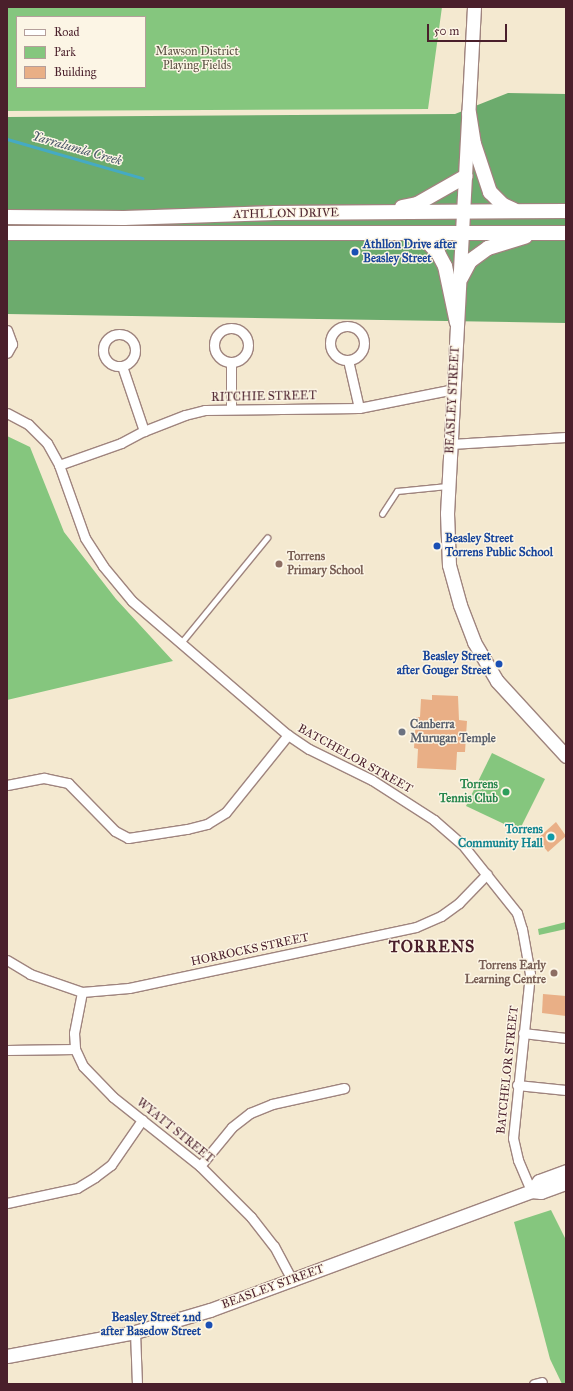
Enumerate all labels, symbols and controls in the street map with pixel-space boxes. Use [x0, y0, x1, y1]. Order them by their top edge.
legend [16, 16, 146, 88]
scale bar [429, 16, 509, 42]
text: 50 m [434, 24, 459, 38]
text: Road [54, 25, 80, 39]
text: Park [54, 45, 76, 59]
park label: Mawson District Playing Fields [155, 45, 239, 73]
text: Building [54, 65, 96, 79]
water label: Yarralumla Creek [30, 129, 124, 169]
street label: ATHLLON DRIVE [233, 206, 339, 222]
place label: Athllon Drive after Beasley Street [363, 238, 457, 266]
marker: Athllon Drive after Beasley Street [350, 247, 360, 257]
street label: BEASLEY STREET [443, 346, 463, 454]
street label: RITCHIE STREET [211, 389, 317, 405]
place label: Beasley Street Torrens Public School [445, 532, 553, 560]
marker: Beasley Street Torrens Public School [432, 541, 442, 551]
place label: Torrens Primary School [287, 550, 364, 578]
marker: Torrens Primary School [274, 559, 284, 569]
place label: Beasley Street after Gouger Street [397, 650, 491, 678]
marker: Beasley Street after Gouger Street [494, 659, 504, 669]
place label: Canberra Murugan Temple [410, 718, 496, 746]
street label: BATCHELOR STREET [295, 721, 415, 797]
marker: Canberra Murugan Temple [397, 727, 407, 737]
place label: Torrens Tennis Club [439, 778, 498, 806]
marker: Torrens Tennis Club [501, 787, 511, 797]
place label: Torrens Community Hall [458, 823, 543, 851]
marker: Torrens Community Hall [546, 832, 556, 842]
street label: HORROCKS STREET [190, 930, 310, 970]
district label: TORRENS [389, 937, 475, 957]
place label: Torrens Early Learning Centre [465, 959, 546, 987]
marker: Torrens Early Learning Centre [549, 968, 559, 978]
street label: BATCHELOR STREET [494, 1005, 522, 1135]
street label: WYATT STREET [134, 1096, 216, 1166]
street label: BEASLEY STREET [220, 1262, 326, 1312]
place label: Beasley Street 2nd after Basedow Street [101, 1311, 201, 1339]
marker: Beasley Street 2nd after Basedow Street [204, 1320, 214, 1330]

